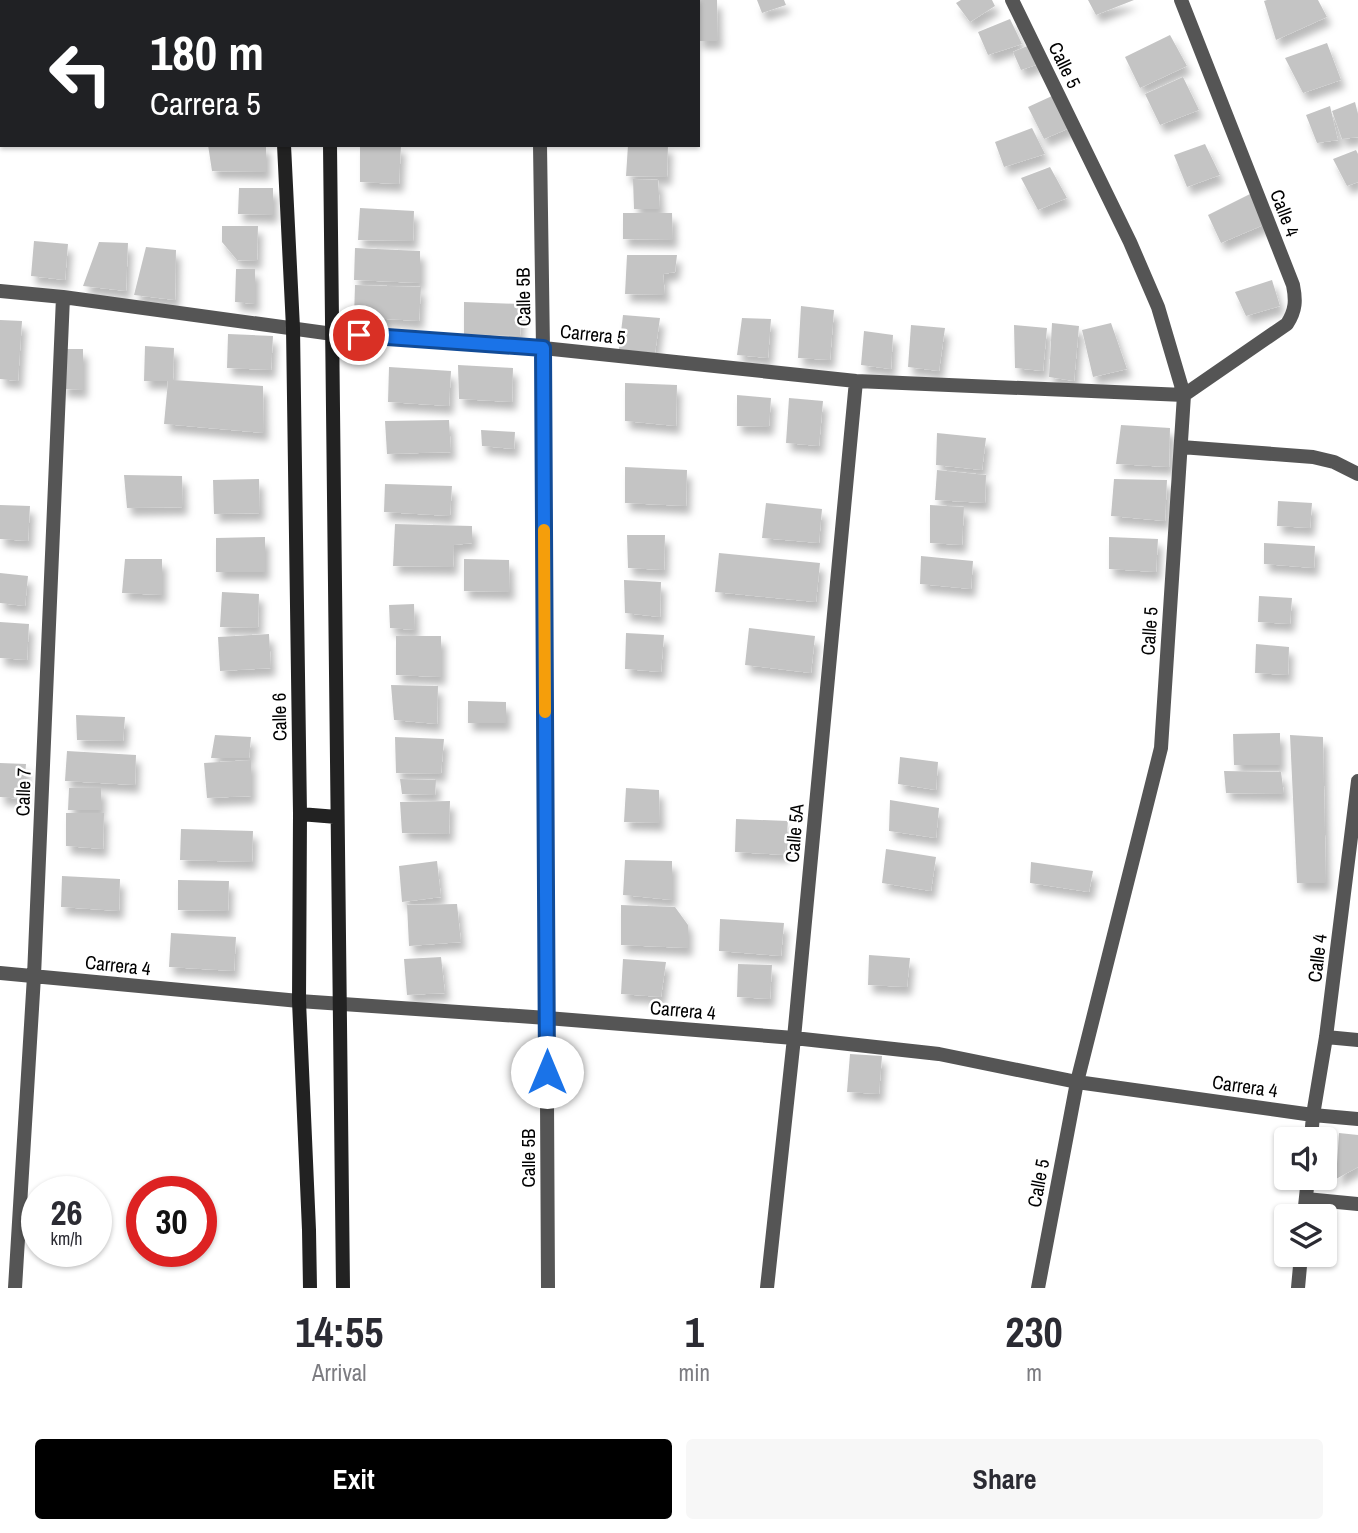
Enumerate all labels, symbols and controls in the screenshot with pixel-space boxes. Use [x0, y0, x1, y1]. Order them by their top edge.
text: 180 m [150, 19, 264, 85]
icon: left [35, 28, 126, 119]
street label: Calle 5 [1043, 38, 1087, 93]
text: Carrera 5 [150, 82, 261, 125]
street label: Calle 4 [1264, 186, 1306, 241]
street label: Calle 5B [509, 267, 537, 327]
pin [329, 305, 389, 365]
icon: arrive [340, 316, 378, 354]
street label: Carrera 5 [559, 318, 627, 350]
street label: Calle 5 [1134, 606, 1164, 656]
street label: Calle 6 [266, 693, 292, 741]
street label: Calle 7 [9, 767, 37, 817]
street label: Calle 5A [778, 802, 810, 863]
street label: Calle 4 [1301, 932, 1333, 984]
street label: Carrera 4 [84, 949, 152, 981]
street label: Carrera 4 [649, 994, 717, 1026]
position arrow [510, 1035, 584, 1109]
street label: Carrera 4 [1211, 1069, 1280, 1103]
map controls [1274, 1127, 1337, 1267]
button: sound [1274, 1127, 1337, 1190]
street label: Calle 5B [515, 1129, 541, 1187]
street label: Calle 5 [1021, 1156, 1055, 1209]
speed limit sign: 30 [126, 1176, 217, 1267]
text: 26 [51, 1189, 82, 1236]
button: layers [1274, 1204, 1337, 1267]
text: km/h [51, 1226, 83, 1251]
text: 14:55 [295, 1304, 383, 1360]
text: 1 [685, 1304, 704, 1360]
text: 230 [1005, 1304, 1063, 1360]
text: Arrival [312, 1357, 367, 1388]
text: min [679, 1357, 710, 1388]
text: m [1026, 1357, 1042, 1388]
button: Exit [35, 1439, 672, 1519]
button: Share [686, 1439, 1323, 1519]

